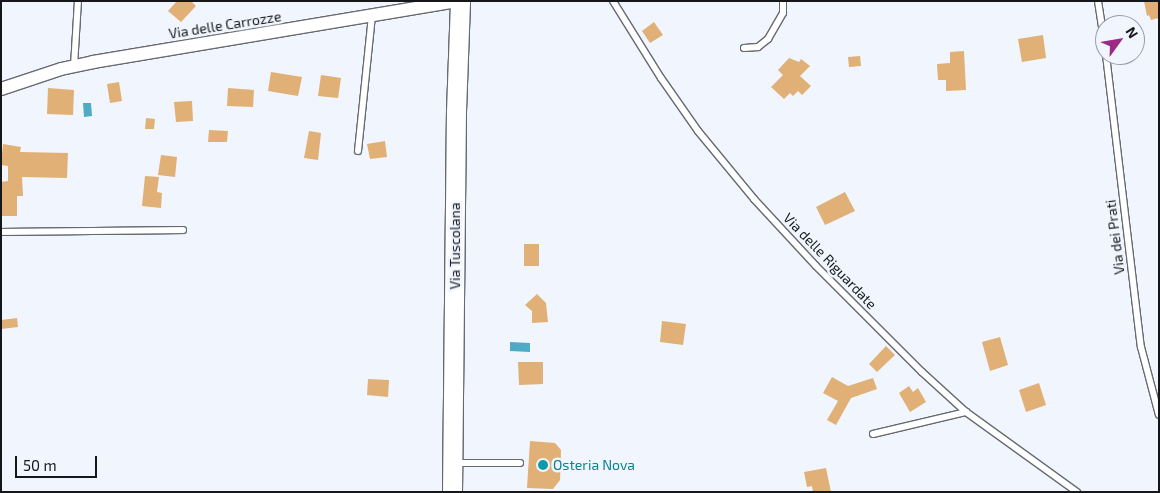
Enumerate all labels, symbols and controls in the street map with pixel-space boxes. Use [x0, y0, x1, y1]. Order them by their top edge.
street label: Via delle Carrozze [168, 8, 282, 42]
north arrow [1095, 15, 1145, 65]
text: N [1122, 24, 1142, 41]
street label: Via dei Prati [1102, 199, 1128, 275]
street label: Via Tuscolana [447, 202, 463, 290]
street label: Via delle Riguardate [780, 210, 880, 312]
scale bar [18, 446, 100, 478]
text: 50 m [23, 456, 57, 474]
place label: Osteria Nova [553, 457, 635, 473]
marker: Osteria Nova [537, 459, 549, 471]

